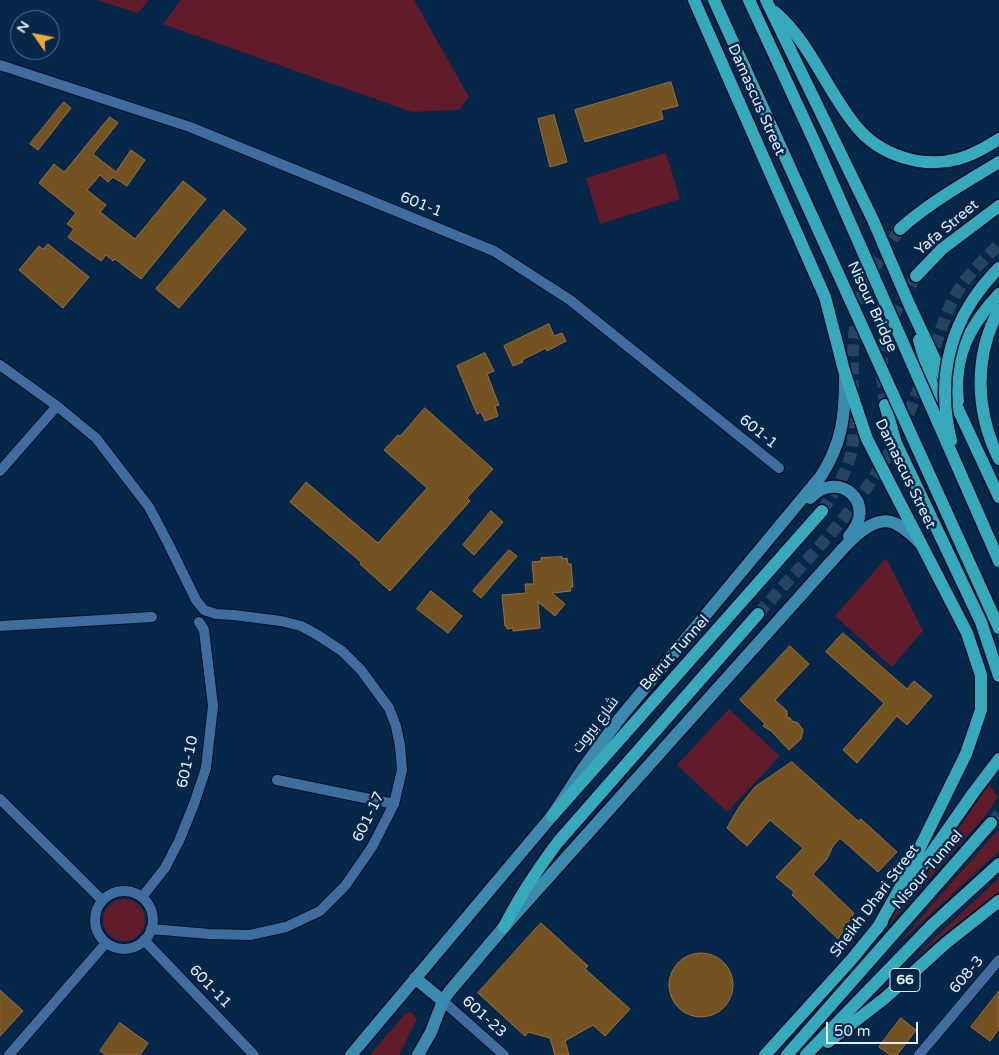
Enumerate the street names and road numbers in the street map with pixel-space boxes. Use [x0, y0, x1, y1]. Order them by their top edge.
street label: Damascus Street [723, 42, 789, 158]
street label: 601-1 [397, 188, 445, 222]
street label: Yafa Street [912, 196, 982, 260]
street label: Nisour Bridge [843, 259, 901, 355]
street label: 601-1 [735, 411, 781, 453]
street label: Damascus Street [871, 416, 939, 532]
street label: Beirut Tunnel [637, 612, 713, 694]
street label: شارع بيروت [569, 693, 623, 757]
street label: 601-10 [174, 734, 202, 790]
street label: 601-17 [349, 789, 389, 845]
street label: Nisour Tunnel [889, 827, 967, 913]
street label: Sheikh Dhari Street [827, 841, 923, 961]
street label: 608-3 [946, 952, 988, 998]
street label: 601-11 [185, 962, 235, 1012]
road number: 66 [890, 968, 920, 992]
street label: 601-23 [458, 993, 510, 1041]

